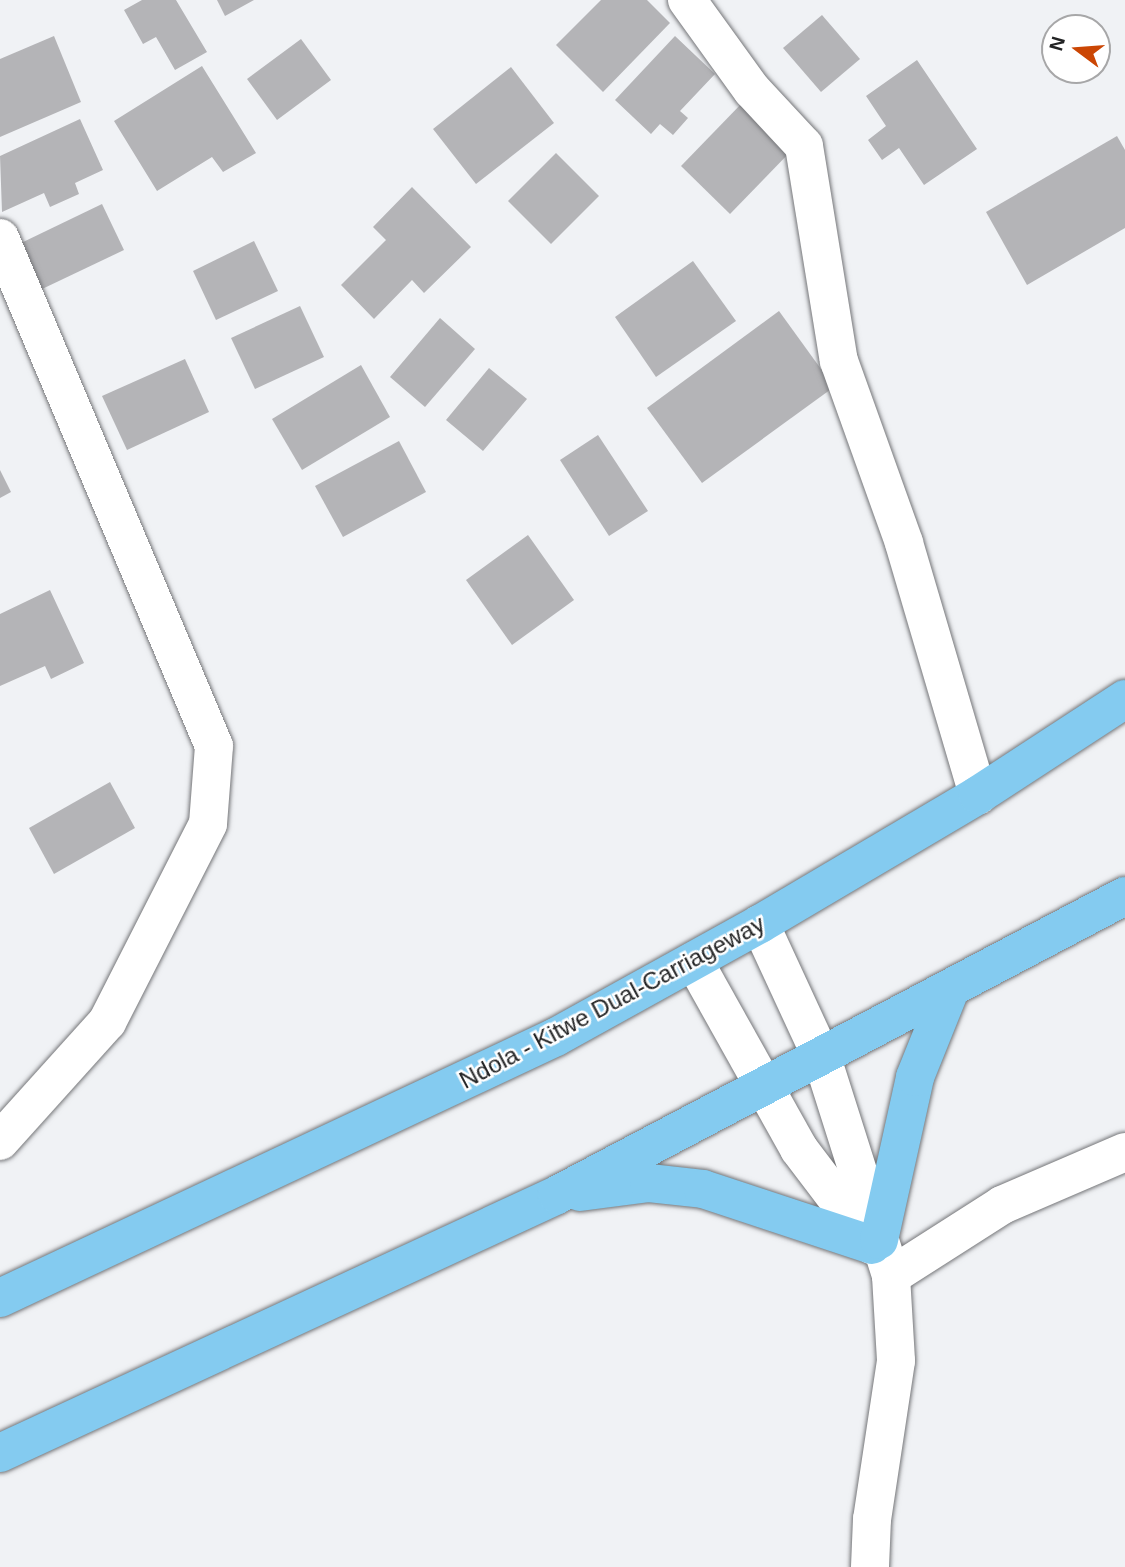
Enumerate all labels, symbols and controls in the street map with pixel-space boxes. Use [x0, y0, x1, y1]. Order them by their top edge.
north arrow [1041, 14, 1111, 84]
text: N [1045, 34, 1069, 53]
street label: Ndola - Kitwe Dual-Carriageway [454, 909, 770, 1095]

